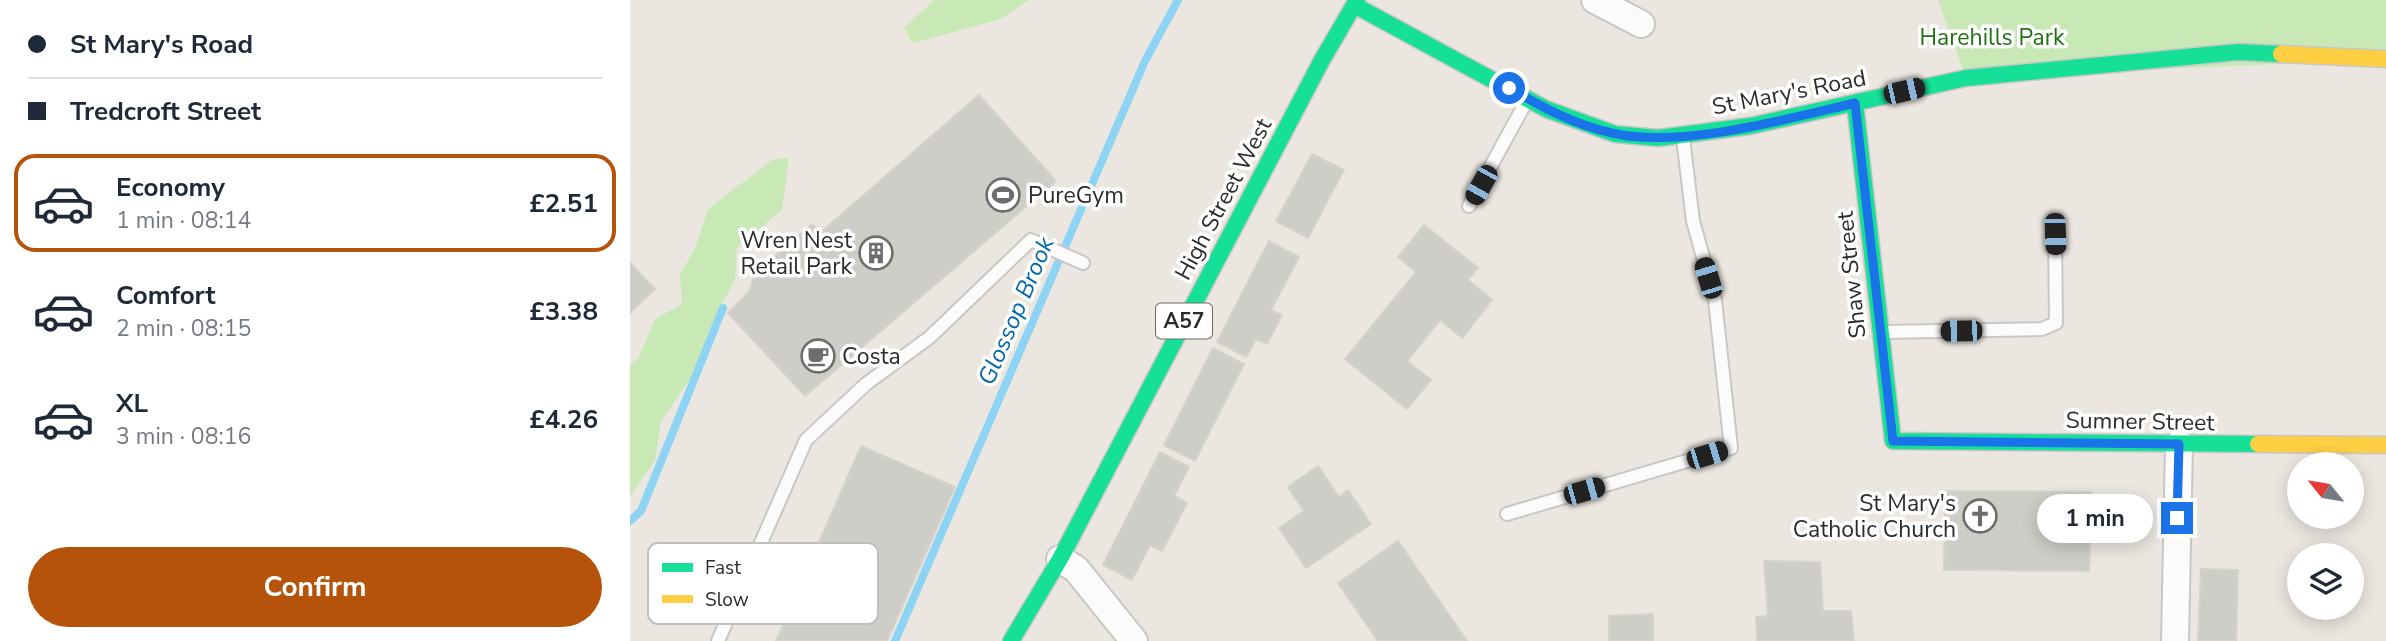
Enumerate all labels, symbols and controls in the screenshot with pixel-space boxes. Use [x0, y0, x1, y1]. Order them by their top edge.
park label: Harehills Park [1920, 22, 2065, 53]
text: St Mary's Road [70, 27, 253, 62]
street label: St Mary's Road [1709, 62, 1869, 123]
route start [1493, 72, 1525, 104]
car [1882, 76, 1927, 106]
text: Tredcroft Street [70, 94, 261, 129]
street label: High Street West [1168, 112, 1280, 286]
car [1462, 162, 1501, 208]
text: Economy [116, 170, 225, 205]
icon: car [32, 172, 95, 235]
sports icon: PureGym [984, 176, 1022, 214]
place label: PureGym [1028, 180, 1124, 211]
text: £2.51 [529, 186, 598, 221]
text: 1 min · 08:14 [116, 205, 251, 236]
street label: Shaw Street [1829, 209, 1874, 340]
car [2044, 213, 2067, 255]
place label: Wren Nest Retail Park [740, 225, 853, 282]
water label: Glossop Brook [970, 231, 1062, 390]
building icon: Wren Nest Retail Park [857, 234, 895, 272]
car [1692, 255, 1725, 301]
text: Comfort [116, 278, 216, 313]
icon: car [32, 280, 95, 343]
text: £3.38 [529, 294, 598, 329]
road number: A57 [1156, 304, 1212, 338]
text: 2 min · 08:15 [116, 313, 251, 344]
car [1940, 320, 1983, 342]
cafe icon: Costa [799, 337, 837, 375]
place label: Costa [842, 341, 901, 372]
text: XL [116, 386, 148, 421]
icon: car [32, 388, 95, 451]
text: £4.26 [529, 402, 598, 437]
street label: Sumner Street [2065, 405, 2216, 438]
text: 3 min · 08:16 [116, 421, 251, 452]
car [1684, 439, 1731, 471]
north arrow [2287, 452, 2364, 528]
map controls [2287, 452, 2364, 620]
car [1561, 475, 1608, 507]
place label: St Mary's Catholic Church [1793, 488, 1956, 545]
callout: 1 min [2037, 494, 2152, 542]
church icon: St Mary's Catholic Church [1961, 497, 1999, 535]
route end [2161, 502, 2193, 534]
text: 1 min [2065, 503, 2125, 534]
legend [648, 543, 878, 624]
button: layers [2287, 543, 2364, 620]
button: Confirm [28, 547, 602, 627]
text: Fast [705, 555, 741, 581]
text: Slow [705, 587, 749, 613]

